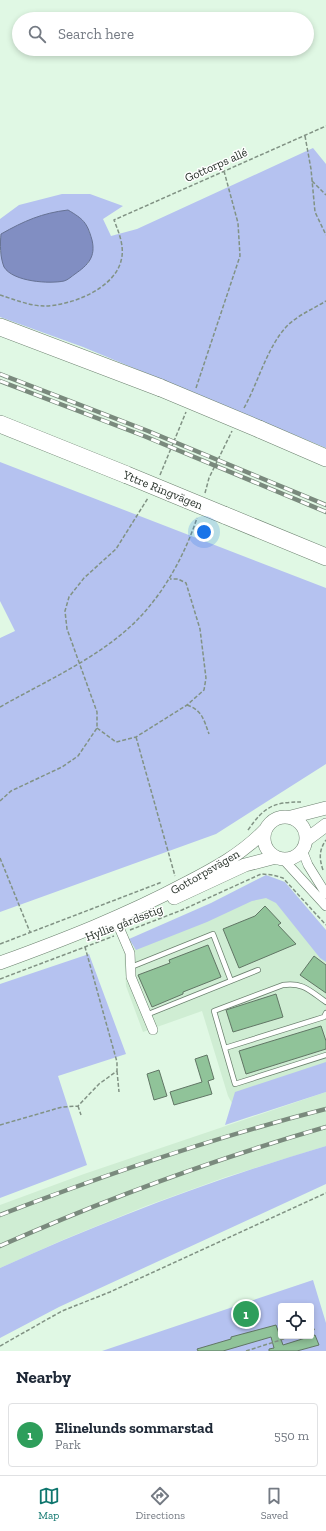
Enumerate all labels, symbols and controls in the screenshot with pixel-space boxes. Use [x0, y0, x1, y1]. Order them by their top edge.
search box [12, 12, 314, 56]
icon: search [26, 23, 48, 45]
text: Search here [58, 25, 134, 43]
street label: Gottorps allé [183, 145, 250, 185]
street label: Yttre Ringvägen [120, 467, 205, 512]
your location [194, 522, 214, 542]
street label: Gottorpsvägen [168, 847, 242, 897]
street label: Hyllie gårdsstig [83, 902, 165, 944]
pin: 1 [233, 1299, 259, 1329]
map controls [278, 1303, 314, 1339]
button: locate [278, 1303, 314, 1339]
text: Nearby [16, 1367, 71, 1387]
text: Elinelunds sommarstad [55, 1419, 213, 1437]
text: 1 [27, 1428, 33, 1443]
text: 550 m [274, 1428, 309, 1443]
text: Park [55, 1437, 81, 1452]
tab: Map [38, 1485, 60, 1522]
tab: Directions [135, 1485, 185, 1522]
tab: Saved [261, 1485, 288, 1522]

